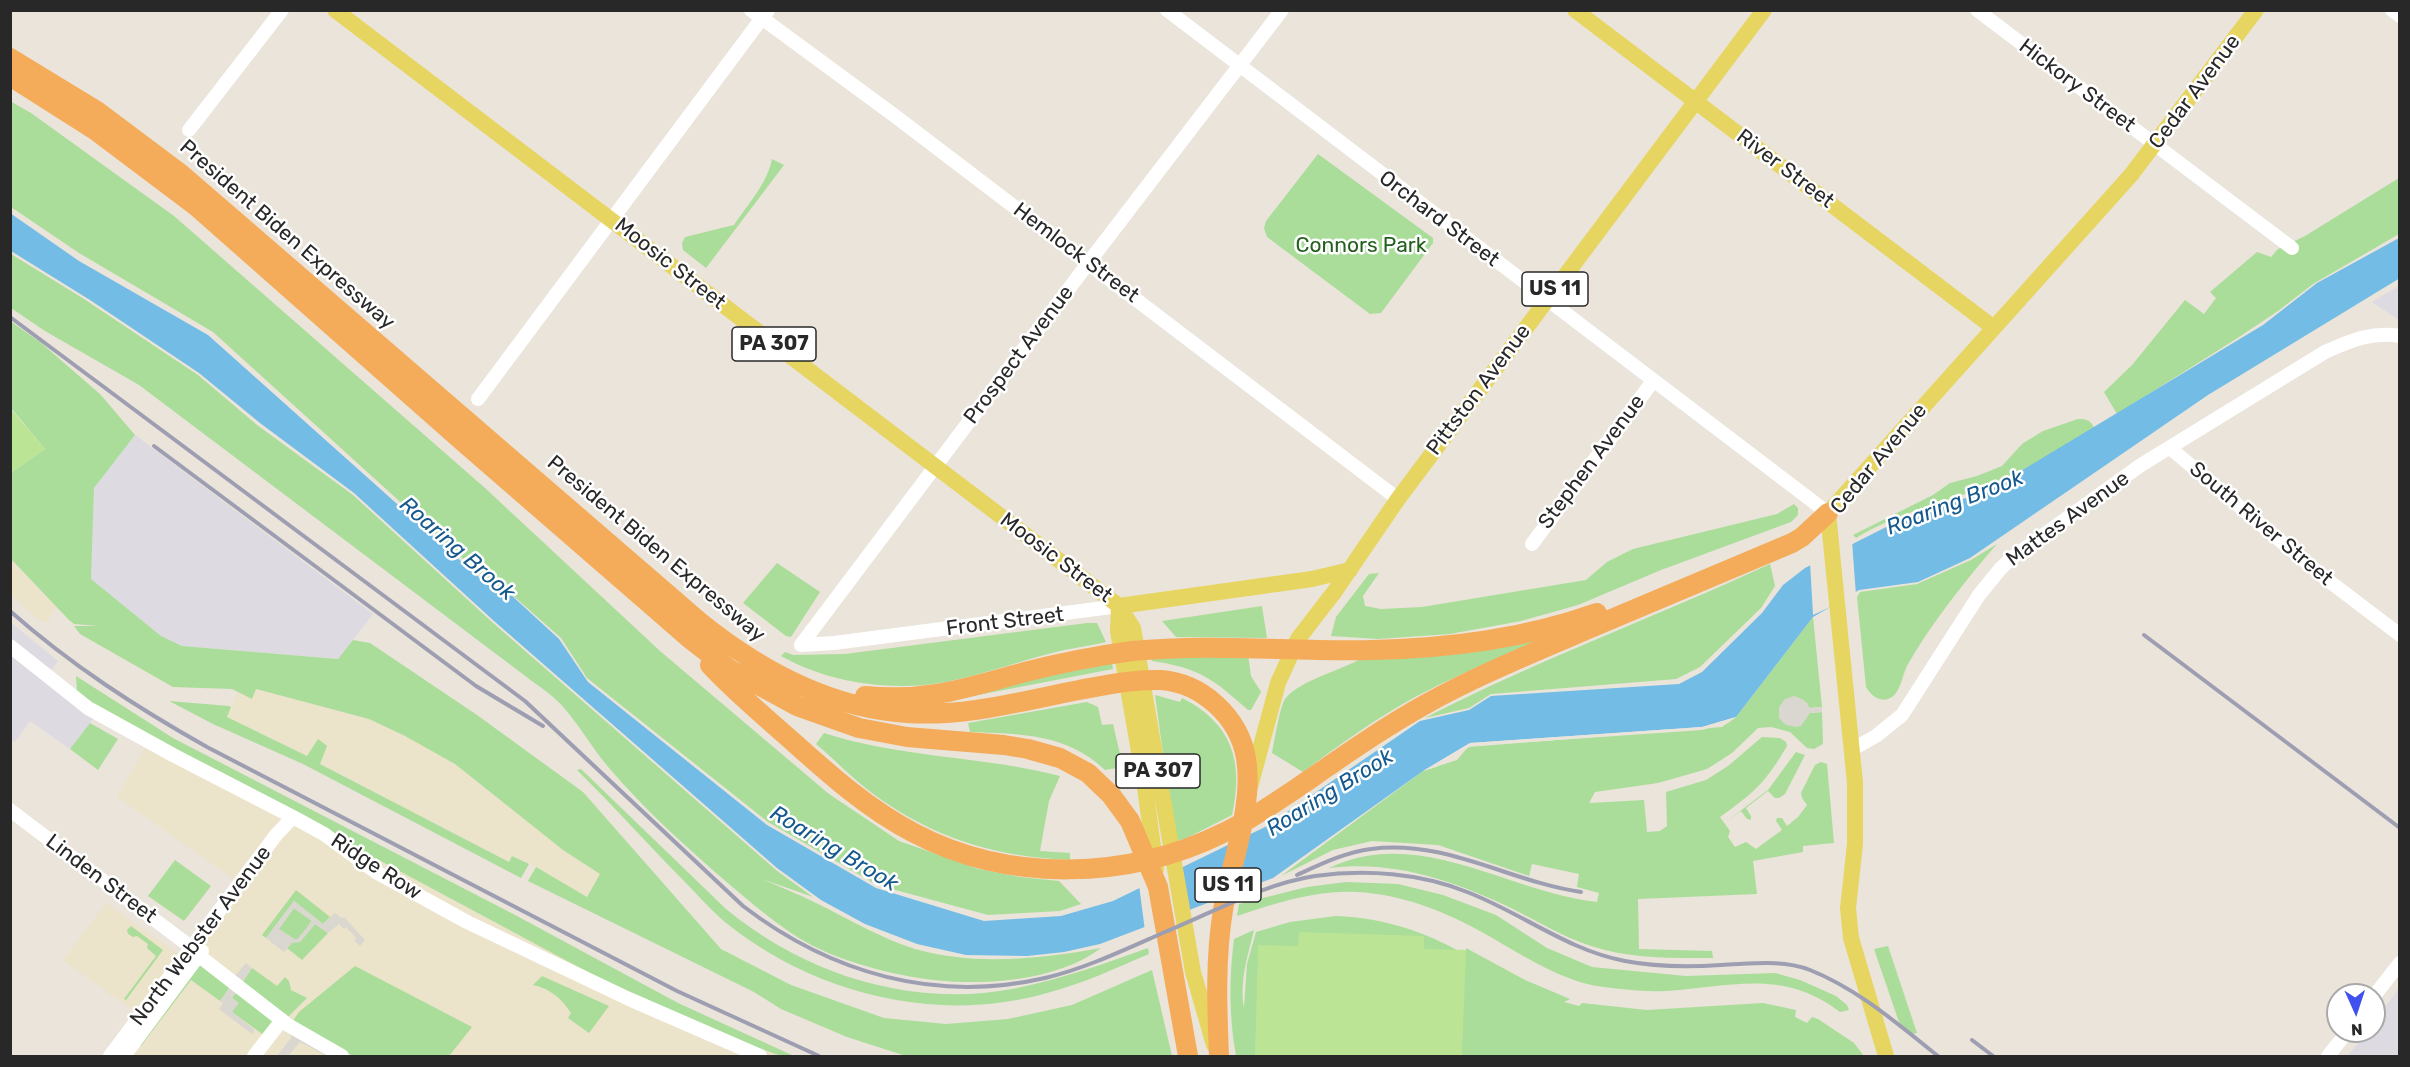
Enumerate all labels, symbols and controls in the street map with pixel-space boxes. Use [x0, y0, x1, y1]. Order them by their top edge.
street label: Cedar Avenue [2144, 30, 2246, 154]
street label: Hickory Street [2014, 34, 2140, 138]
street label: River Street [1731, 124, 1839, 214]
street label: President Biden Expressway [174, 135, 400, 335]
street label: Orchard Street [1374, 166, 1504, 272]
street label: Hemlock Street [1008, 198, 1144, 308]
street label: Moosic Street [609, 213, 731, 315]
park label: Connors Park [1295, 233, 1427, 259]
road number: US 11 [1522, 272, 1588, 306]
street label: Prospect Avenue [959, 281, 1079, 429]
street label: Pittston Avenue [1422, 320, 1536, 460]
road number: PA 307 [732, 327, 816, 361]
street label: Stephen Avenue [1533, 390, 1651, 534]
street label: Cedar Avenue [1825, 399, 1933, 519]
street label: President Biden Expressway [542, 450, 770, 648]
street label: South River Street [2184, 457, 2338, 591]
water label: Roaring Brook [1883, 465, 2027, 541]
street label: Mattes Avenue [2002, 466, 2134, 572]
water label: Roaring Brook [394, 491, 520, 607]
street label: Moosic Street [995, 508, 1117, 608]
street label: Front Street [945, 602, 1065, 642]
water label: Roaring Brook [1262, 743, 1398, 843]
road number: PA 307 [1116, 754, 1200, 788]
water label: Roaring Brook [765, 800, 903, 898]
street label: Ridge Row [326, 828, 426, 906]
street label: Linden Street [41, 829, 161, 929]
street label: North Webster Avenue [125, 841, 277, 1031]
road number: US 11 [1195, 868, 1261, 902]
north arrow [2326, 983, 2386, 1043]
text: N [2351, 1020, 2363, 1039]

